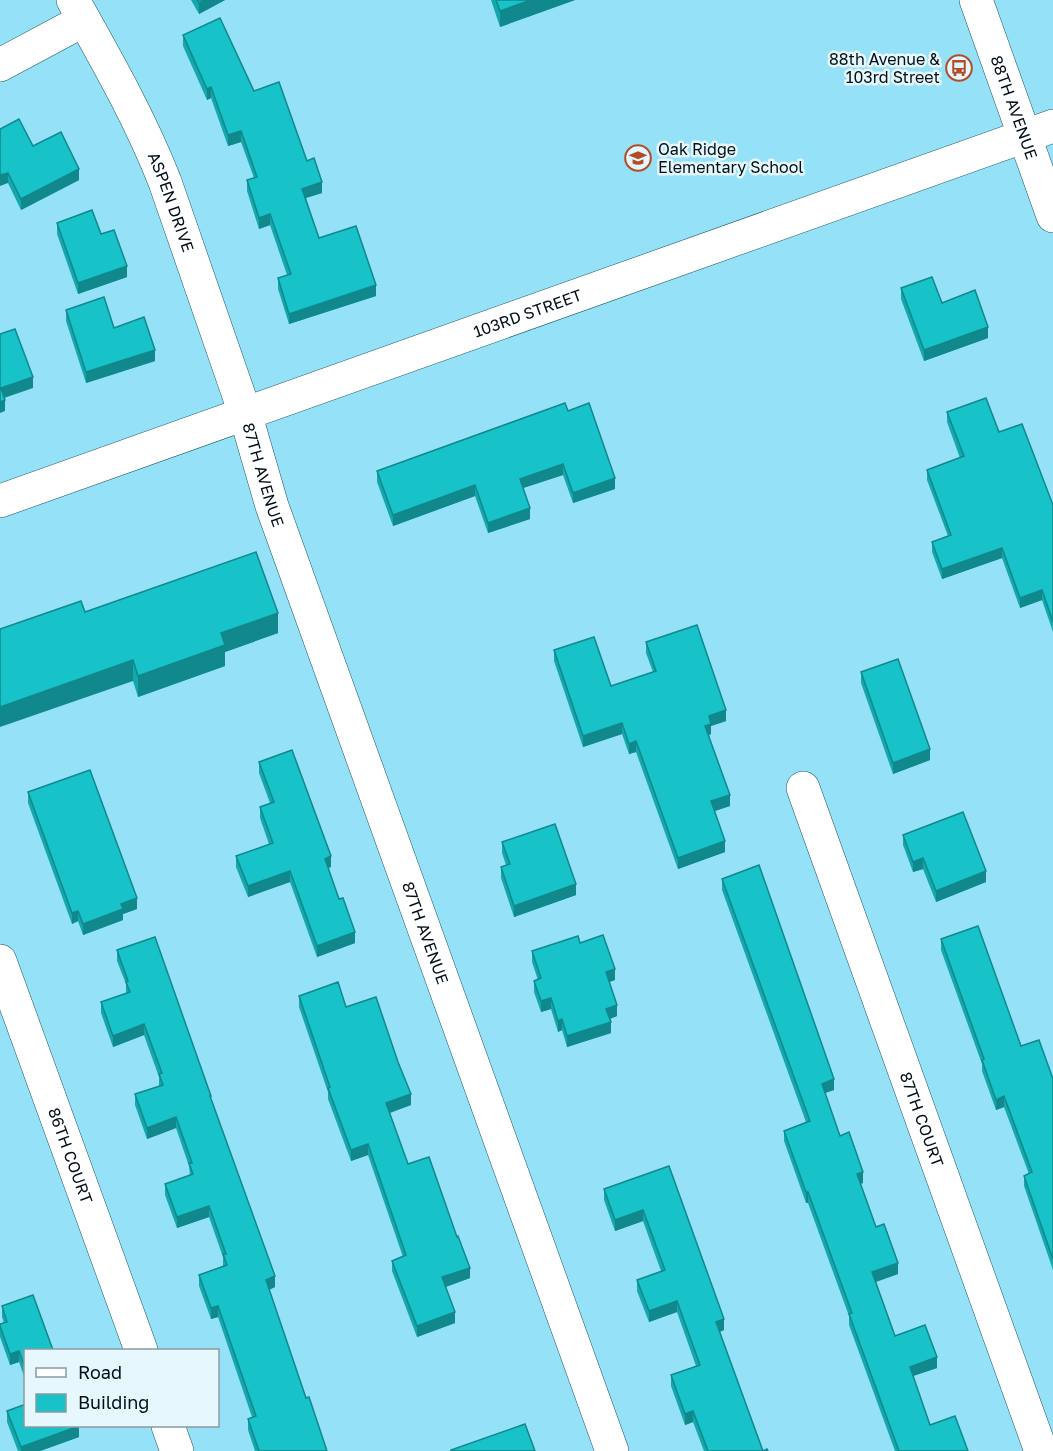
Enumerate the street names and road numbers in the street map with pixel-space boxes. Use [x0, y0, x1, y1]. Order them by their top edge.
street label: 88TH AVENUE [987, 53, 1042, 162]
street label: ASPEN DRIVE [144, 149, 198, 255]
street label: 103RD STREET [471, 285, 585, 342]
street label: 87TH AVENUE [238, 420, 289, 530]
street label: 87TH AVENUE [398, 879, 453, 987]
street label: 87TH COURT [896, 1069, 948, 1170]
street label: 86TH COURT [44, 1105, 97, 1206]

